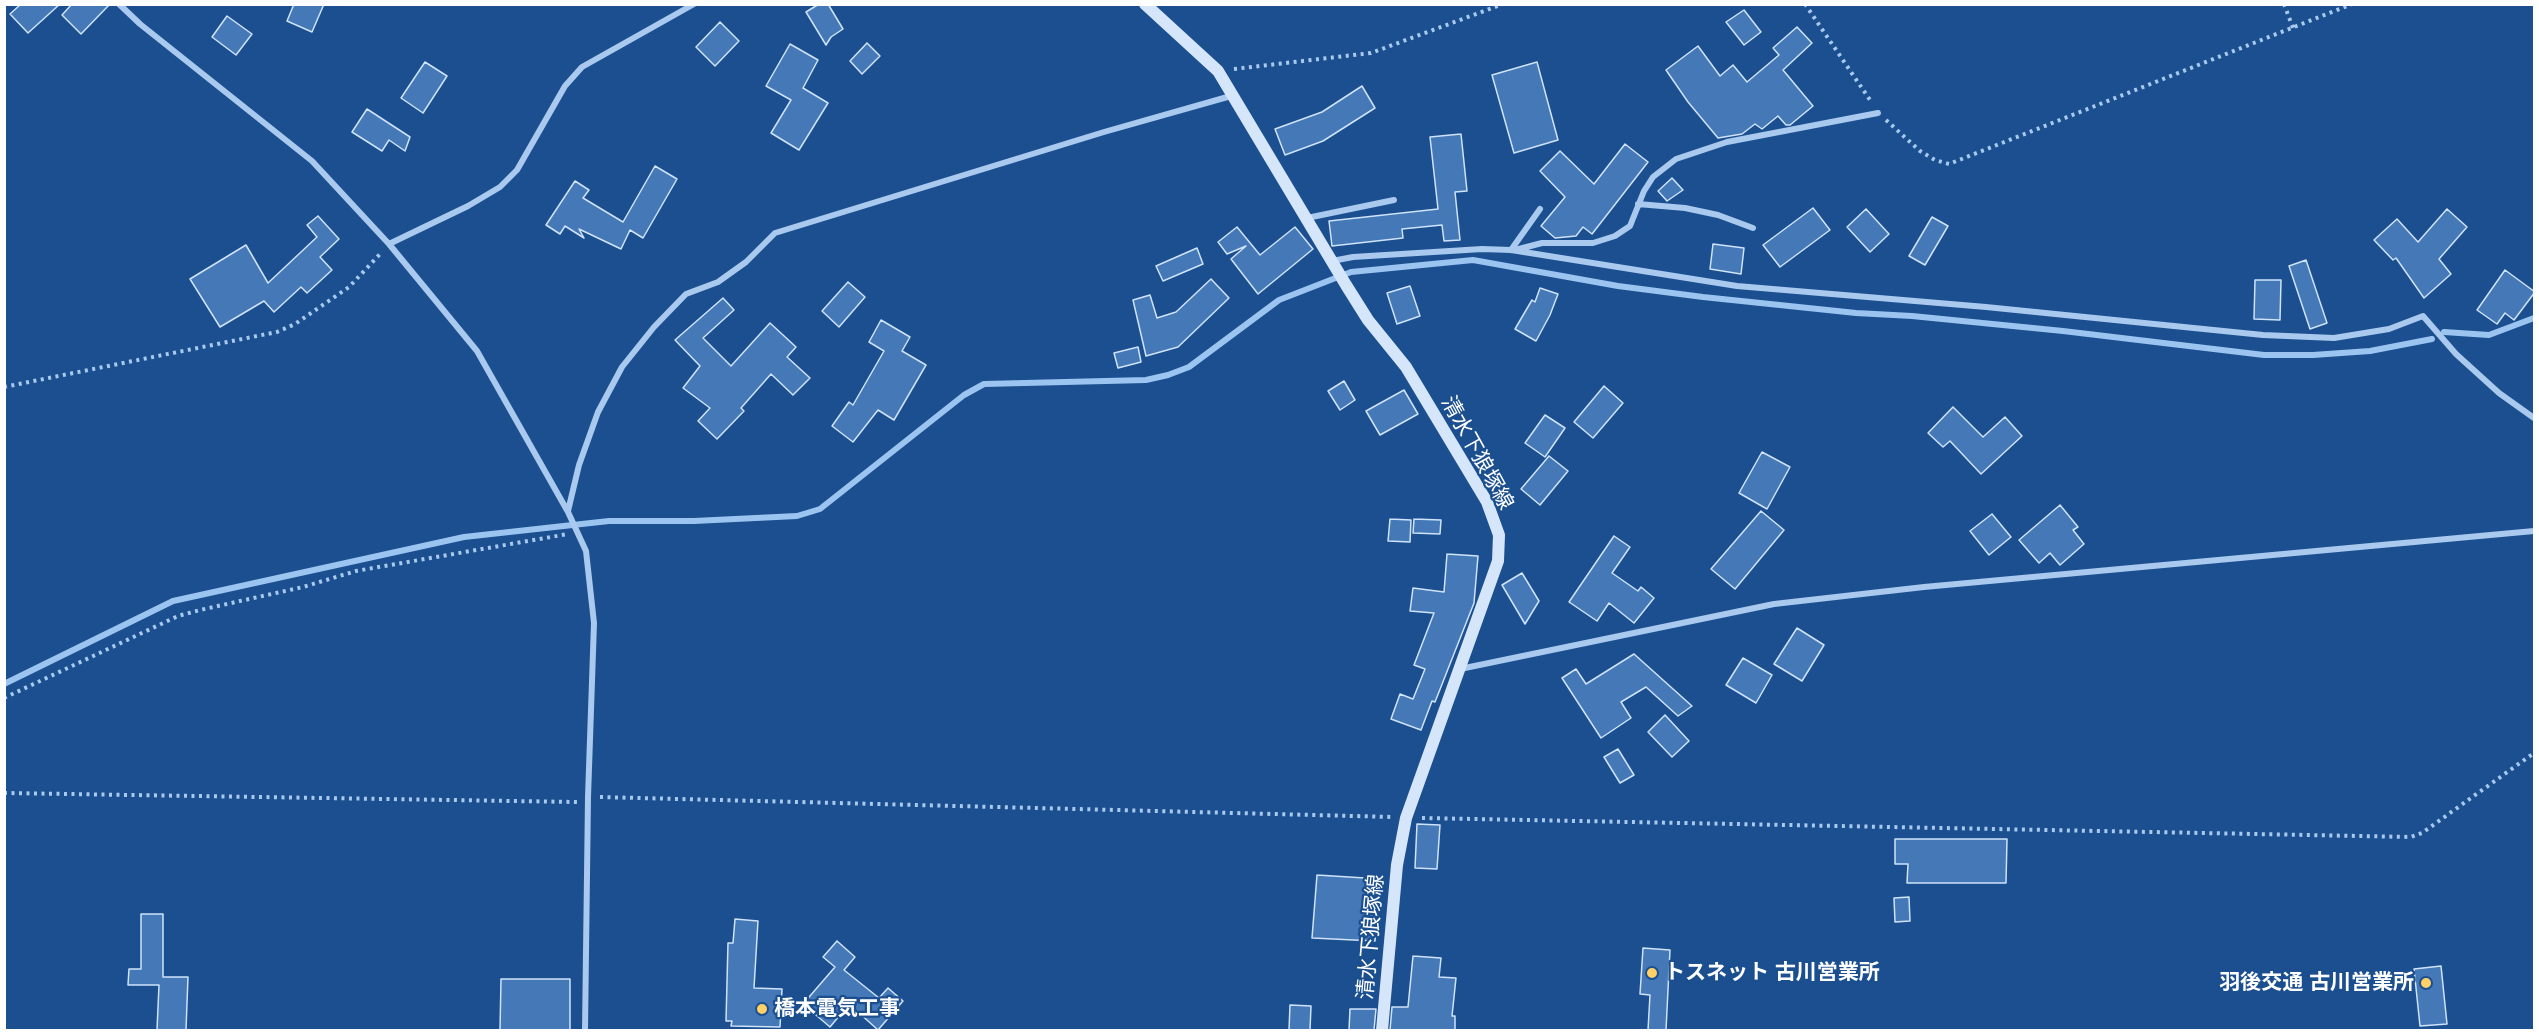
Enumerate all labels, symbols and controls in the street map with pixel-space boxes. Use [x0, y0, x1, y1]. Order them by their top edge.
street label: 清水下狼塚線 [1435, 392, 1519, 514]
street label: 清水下狼塚線 [1353, 873, 1389, 1001]
place label: トスネット 古川営業所 [1664, 960, 1880, 986]
marker: トスネット 古川営業所 [1645, 966, 1659, 980]
place label: 羽後交通 古川営業所 [2219, 970, 2414, 996]
marker: 羽後交通 古川営業所 [2419, 976, 2433, 990]
place label: 橋本電気工事 [774, 996, 900, 1022]
marker: 橋本電気工事 [755, 1002, 769, 1016]

